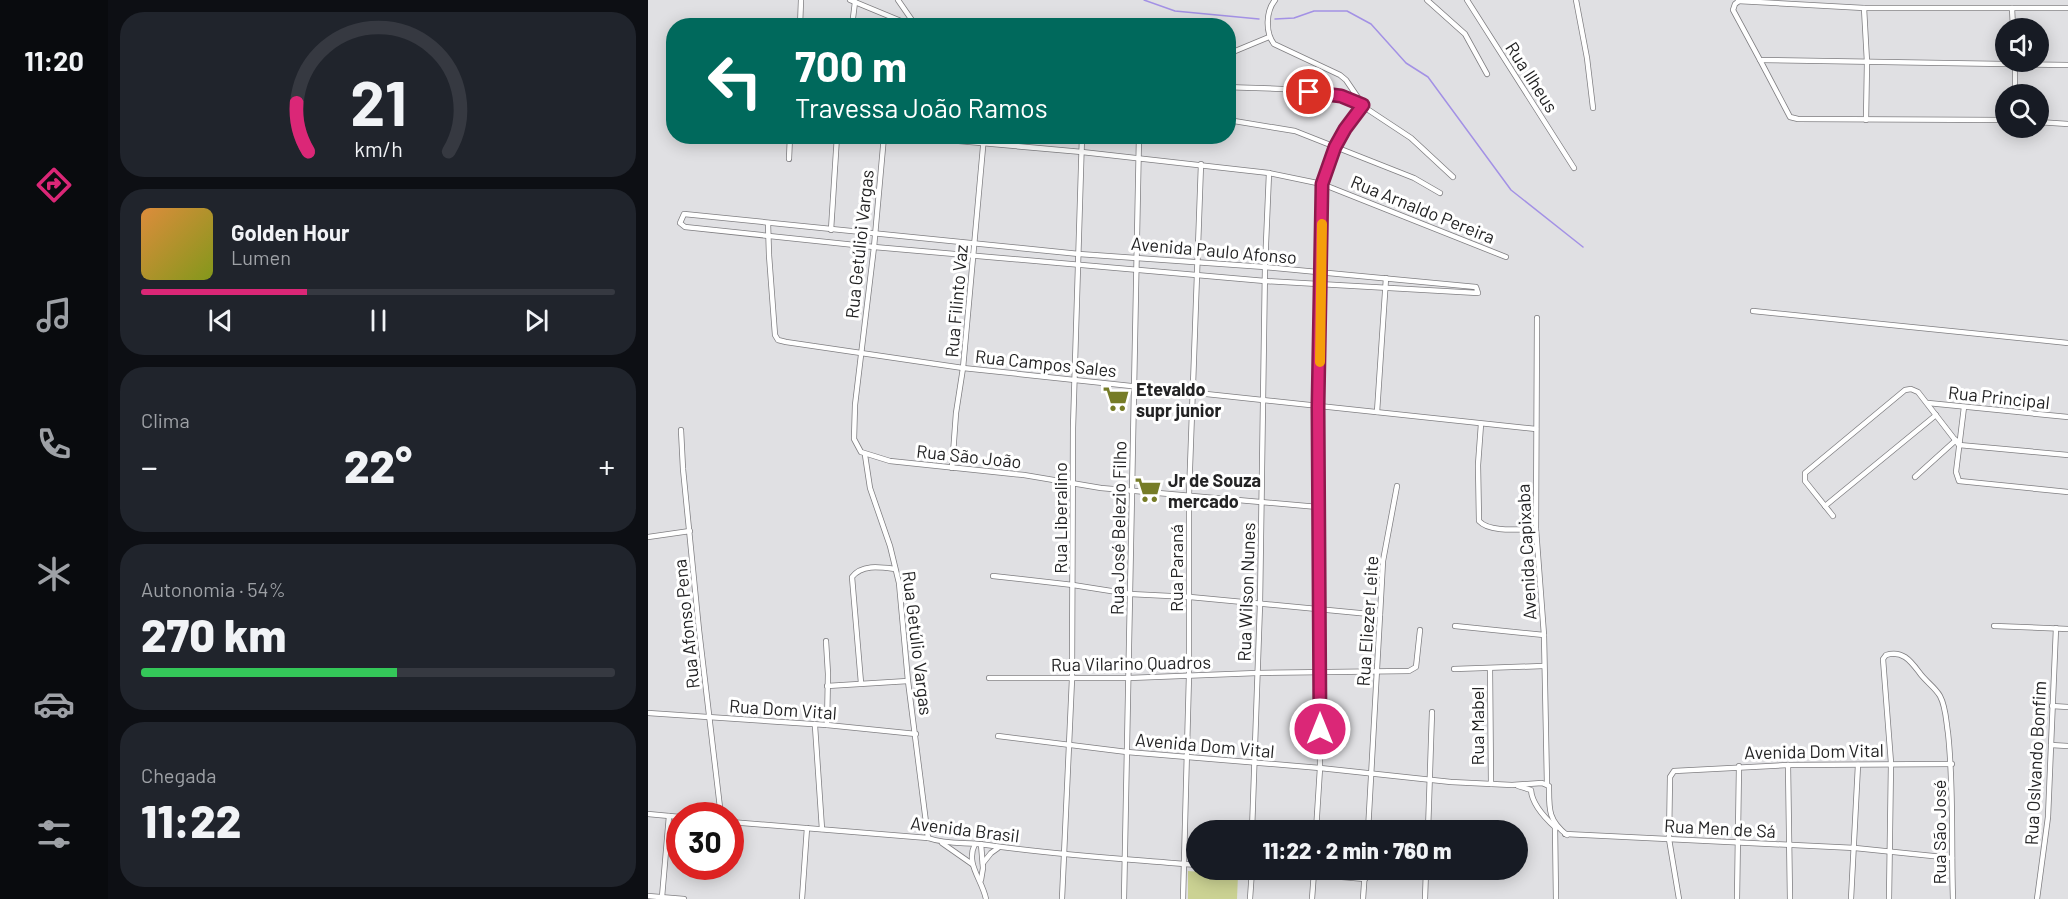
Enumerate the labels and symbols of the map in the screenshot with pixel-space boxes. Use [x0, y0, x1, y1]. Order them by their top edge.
street label: Rua Ilheus [1501, 38, 1563, 116]
pin [1283, 66, 1334, 117]
street label: Rua Getúlioi Vargas [840, 168, 878, 320]
street label: Rua Arnaldo Pereira [1348, 170, 1498, 248]
street label: Avenida Paulo Afonso [1130, 232, 1298, 268]
street label: Rua Filinto Vaz [940, 244, 972, 358]
street label: Rua Campos Sales [974, 345, 1118, 381]
place label: Etevaldo supr junior [1136, 378, 1221, 421]
street label: Rua Principal [1947, 381, 2051, 413]
supermarket icon: Etevaldo supr junior [1101, 384, 1131, 414]
street label: Rua São João [915, 440, 1023, 472]
street label: Rua José Belezio Filho [1105, 441, 1131, 615]
street label: Rua Liberalino [1049, 462, 1071, 574]
place label: Jr de Souza mercado [1168, 469, 1261, 512]
supermarket icon: Jr de Souza mercado [1133, 475, 1163, 505]
street label: Avenida Capixaba [1511, 483, 1541, 621]
street label: Rua Wilson Nunes [1233, 522, 1259, 662]
street label: Rua Paraná [1165, 524, 1187, 612]
street label: Rua Eliezer Leite [1351, 555, 1383, 687]
street label: Rua Afonso Pena [668, 558, 704, 690]
street label: Rua Getúlio Vargas [898, 570, 938, 716]
street label: Rua Vilarino Quadros [1051, 651, 1211, 675]
street label: Rua Oslvando Bonfim [2020, 680, 2050, 846]
street label: Rua Mabel [1466, 687, 1488, 765]
street label: Rua Dom Vital [728, 694, 838, 724]
position arrow [1288, 697, 1352, 761]
street label: Avenida Dom Vital [1134, 728, 1276, 762]
street label: Avenida Dom Vital [1744, 739, 1884, 763]
street label: Rua São José [1928, 780, 1950, 884]
speed limit sign: 30 [666, 802, 744, 880]
street label: Avenida Brasil [909, 811, 1021, 847]
street label: Rua Men de Sá [1664, 814, 1776, 842]

